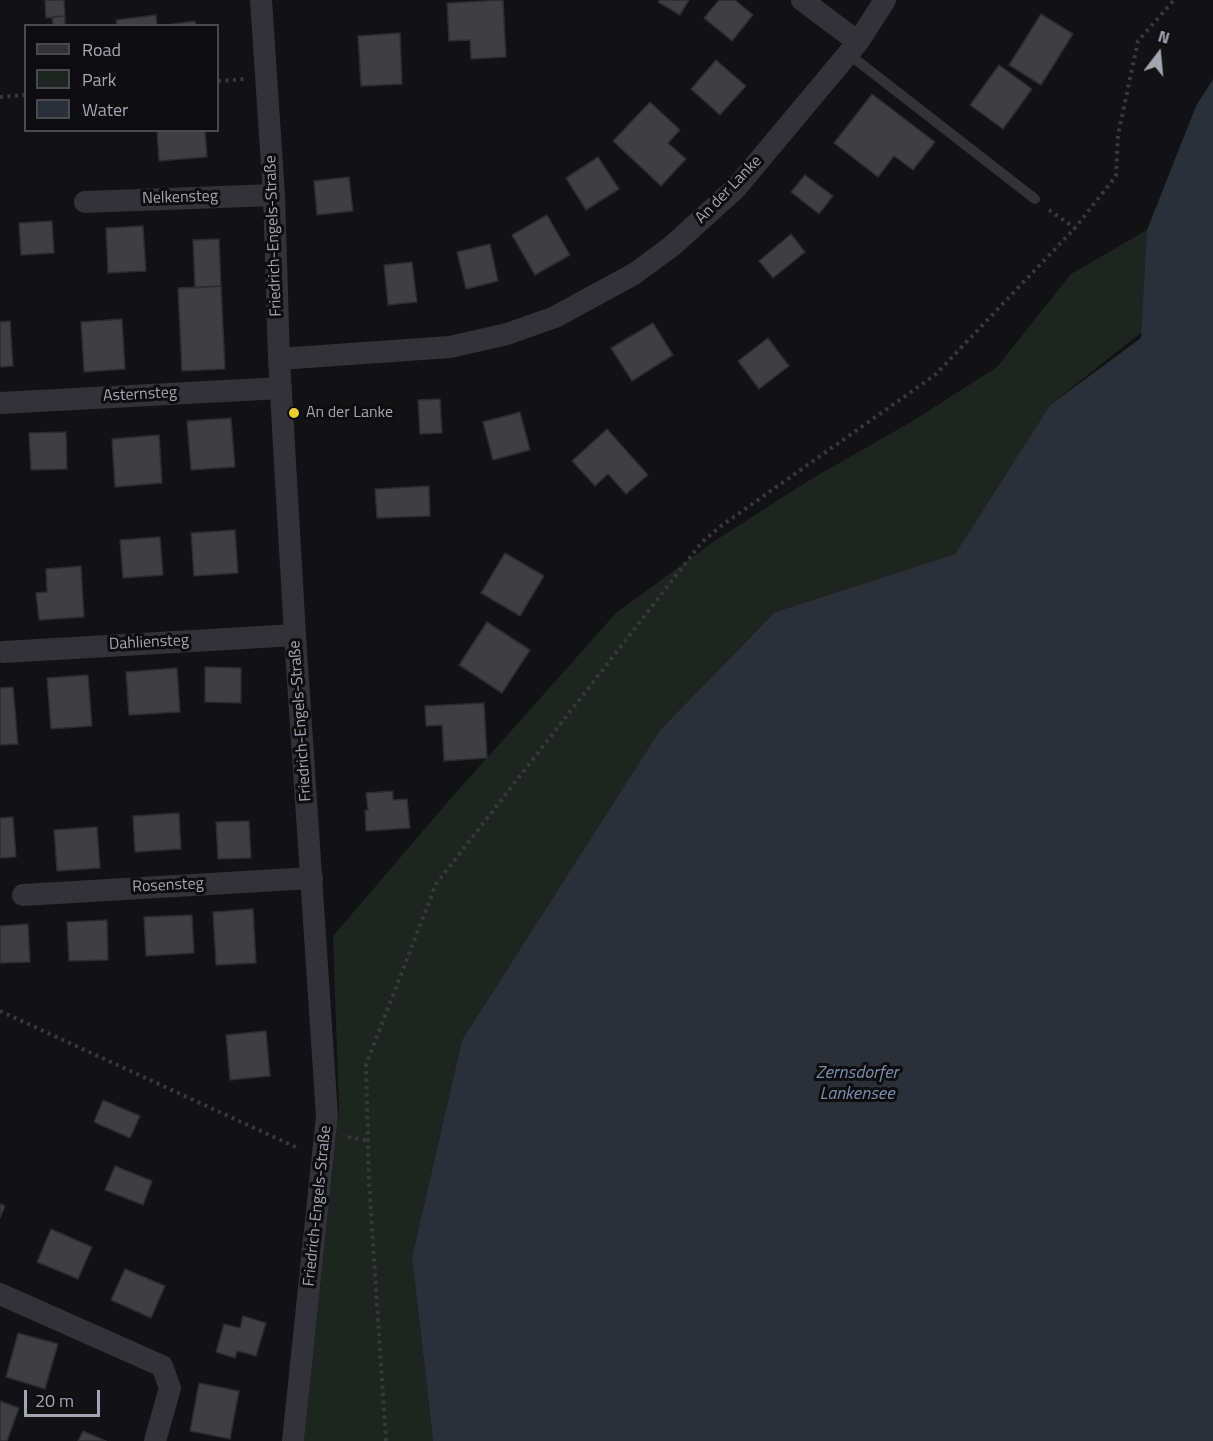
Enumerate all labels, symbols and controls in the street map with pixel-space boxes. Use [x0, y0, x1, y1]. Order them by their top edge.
legend [24, 24, 219, 132]
north arrow [1129, 24, 1189, 84]
text: N [1155, 24, 1173, 50]
text: Road [82, 36, 121, 63]
text: Park [82, 66, 116, 93]
text: Water [82, 96, 128, 123]
street label: An der Lanke [692, 152, 766, 228]
street label: Friedrich-Engels-Straße [262, 155, 286, 317]
street label: Nelkensteg [142, 187, 218, 209]
street label: Asternsteg [102, 383, 178, 407]
place label: An der Lanke [306, 403, 393, 423]
marker: An der Lanke [287, 406, 301, 420]
street label: Dahliensteg [108, 631, 190, 655]
street label: Friedrich-Engels-Straße [286, 640, 316, 802]
street label: Rosensteg [132, 875, 204, 897]
water label: Zernsdorfer Lankensee [816, 1063, 898, 1106]
street label: Friedrich-Engels-Straße [300, 1125, 336, 1287]
scale bar [27, 1378, 104, 1416]
text: 20 m [35, 1387, 74, 1414]

